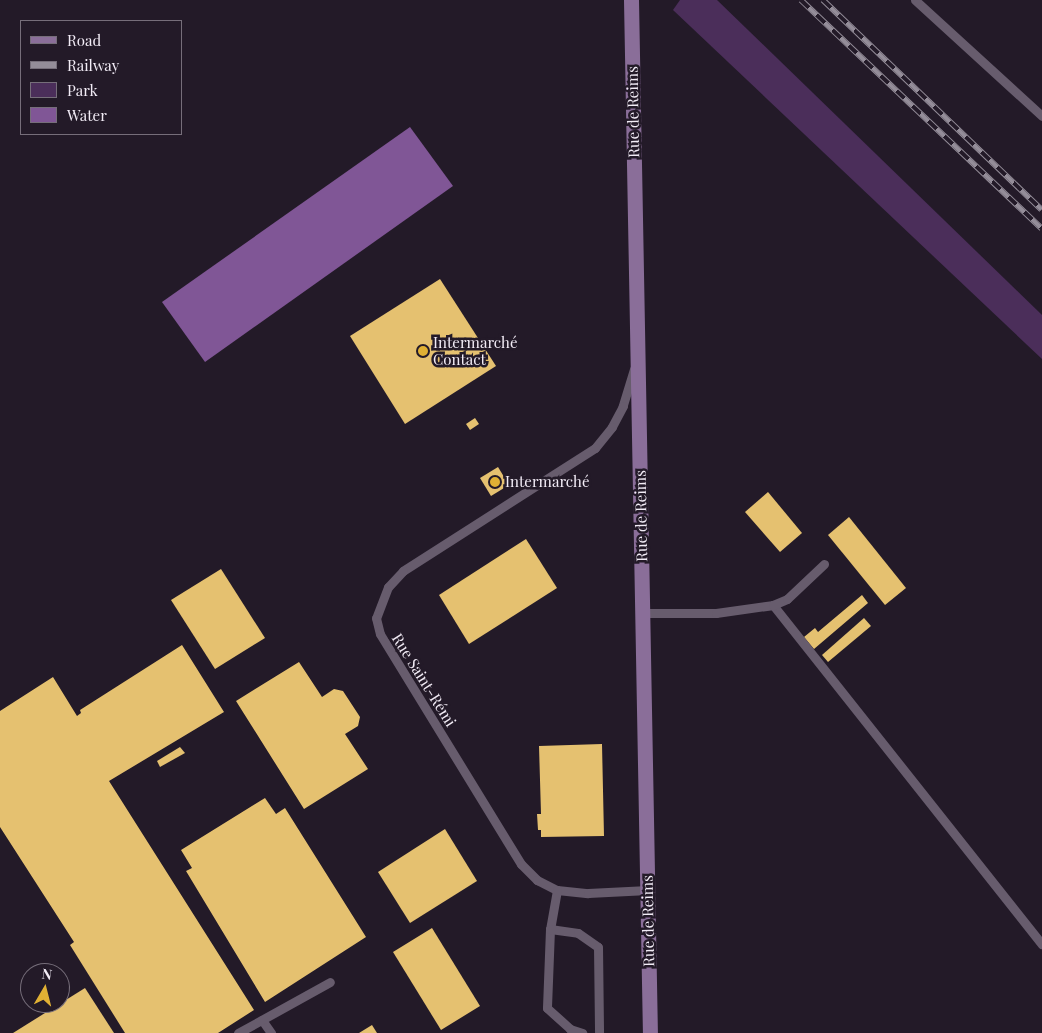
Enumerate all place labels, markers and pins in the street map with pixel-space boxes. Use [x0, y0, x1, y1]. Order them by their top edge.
place label: Intermarché Contact [433, 333, 517, 368]
marker: Intermarché Contact [417, 345, 429, 357]
place label: Intermarché [505, 473, 589, 491]
marker: Intermarché [489, 476, 501, 488]

